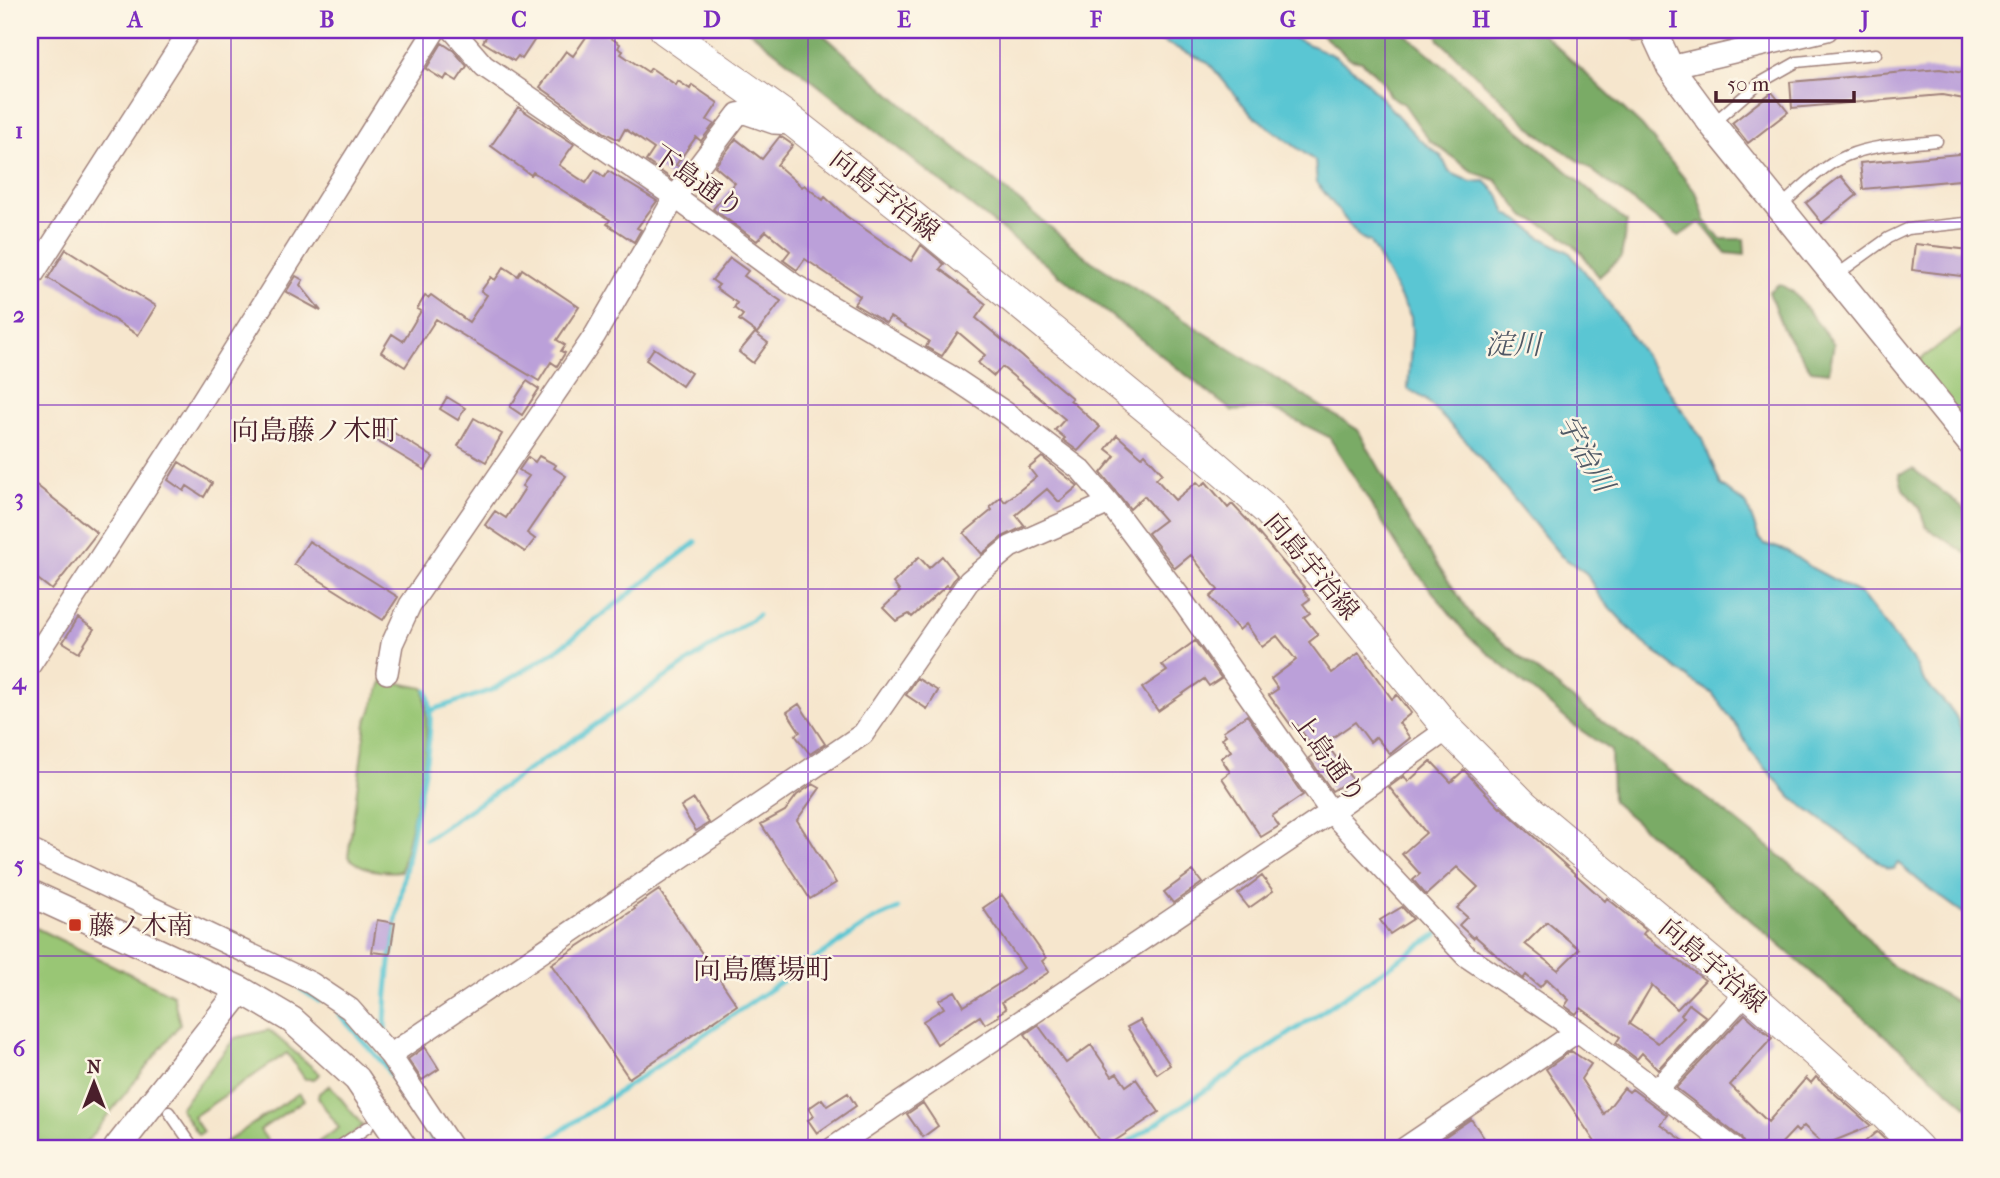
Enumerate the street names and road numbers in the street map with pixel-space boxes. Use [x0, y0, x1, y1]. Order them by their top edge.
street label: 下島通り [646, 139, 749, 224]
street label: 向島宇治線 [824, 143, 945, 248]
street label: 向島宇治線 [1258, 507, 1365, 626]
street label: 上島通り [1285, 707, 1372, 809]
street label: 向島宇治線 [1653, 912, 1772, 1019]

